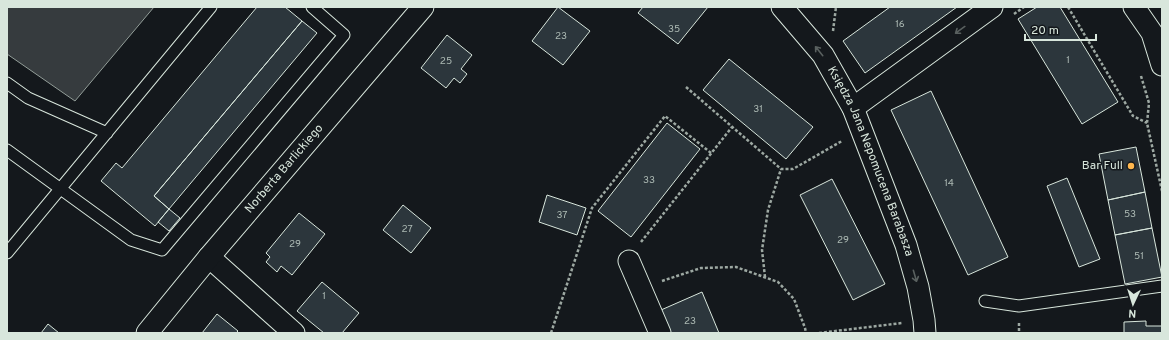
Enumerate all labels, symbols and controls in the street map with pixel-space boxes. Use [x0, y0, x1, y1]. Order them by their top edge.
scale bar [1025, 16, 1096, 42]
house number: 16 [895, 18, 905, 31]
house number: 35 [668, 23, 680, 36]
text: 20 m [1031, 23, 1059, 39]
one-way arrow [955, 26, 966, 34]
house number: 23 [555, 30, 567, 43]
one-way arrow [815, 45, 824, 56]
house number: 1 [1066, 54, 1070, 67]
house number: 25 [440, 55, 452, 68]
street label: Księdza Jana Nepomucena Barabasza [823, 64, 917, 258]
house number: 31 [753, 103, 763, 116]
street label: Norberta Barlickiego [242, 121, 327, 217]
place label: Bar Full [1082, 158, 1123, 174]
marker: Bar Full [1126, 161, 1136, 171]
house number: 33 [643, 174, 655, 187]
house number: 14 [944, 177, 954, 190]
house number: 53 [1124, 208, 1136, 221]
house number: 37 [556, 209, 568, 222]
house number: 27 [401, 223, 413, 236]
house number: 29 [837, 234, 849, 247]
house number: 29 [289, 238, 301, 251]
house number: 51 [1134, 250, 1144, 263]
one-way arrow [912, 269, 919, 282]
north arrow [1113, 284, 1153, 324]
house number: 1 [322, 290, 326, 303]
text: N [1128, 306, 1137, 320]
house number: 23 [684, 315, 696, 328]

